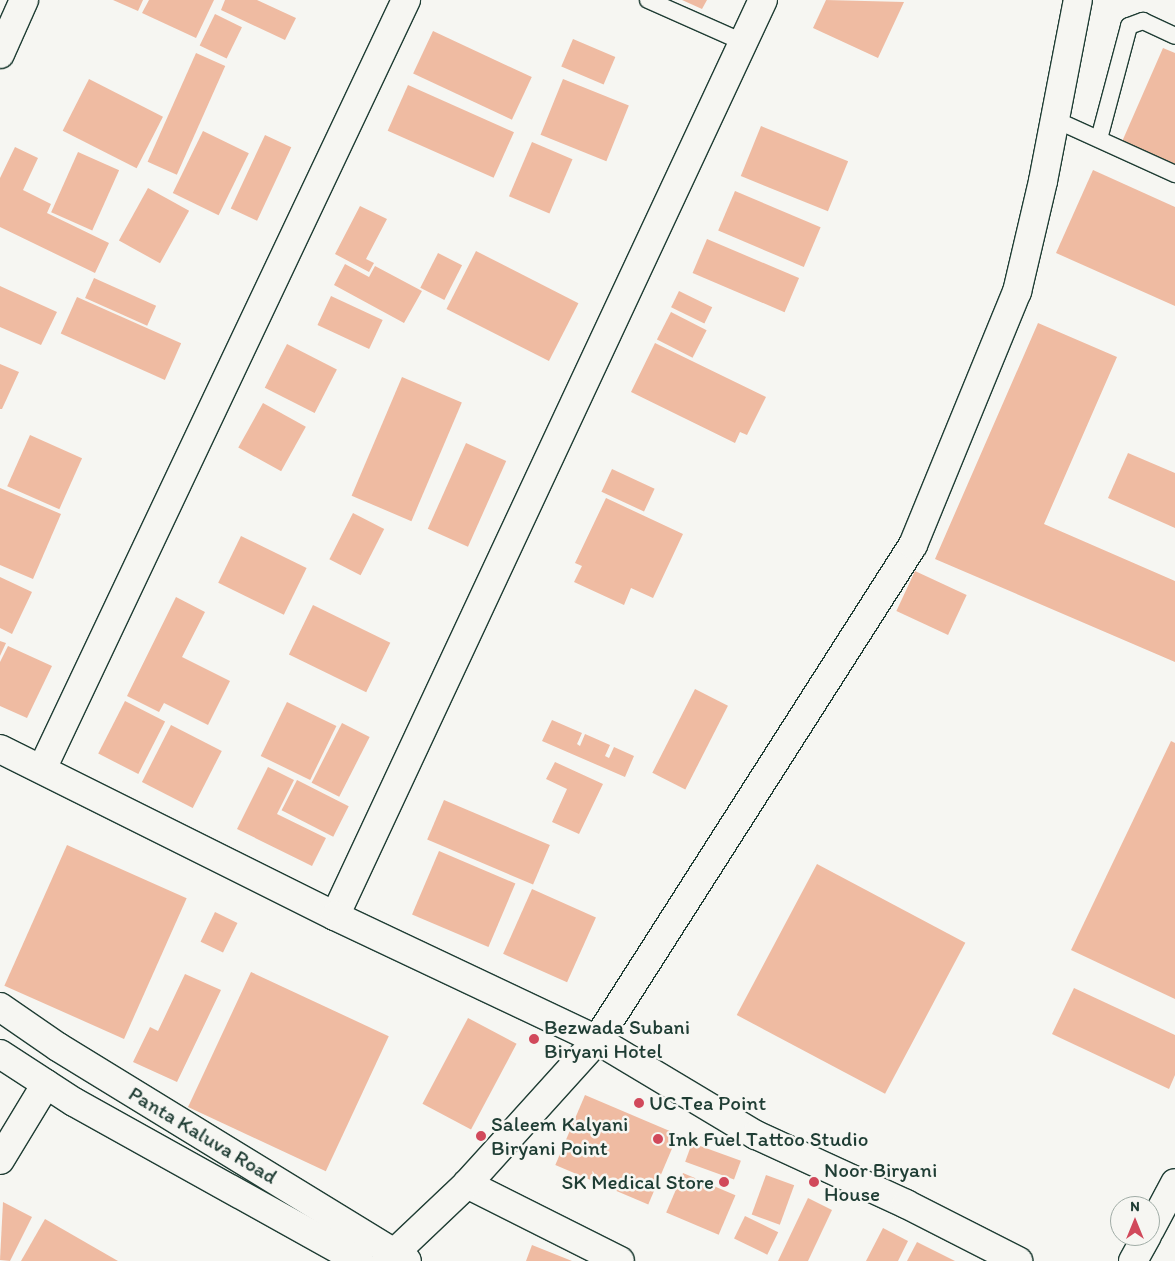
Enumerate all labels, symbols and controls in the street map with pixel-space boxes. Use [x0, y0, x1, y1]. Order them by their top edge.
place label: Bezwada Subani Biryani Hotel [544, 1014, 690, 1064]
marker: Bezwada Subani Biryani Hotel [528, 1033, 540, 1045]
street label: Panta Kaluva Road [124, 1081, 282, 1189]
place label: UC Tea Point [649, 1090, 763, 1116]
marker: UC Tea Point [633, 1097, 645, 1109]
place label: Saleem Kalyani Biryani Point [491, 1111, 629, 1161]
place label: Ink Fuel Tattoo Studio [668, 1126, 866, 1152]
marker: Saleem Kalyani Biryani Point [475, 1130, 487, 1142]
marker: Ink Fuel Tattoo Studio [652, 1133, 664, 1145]
place label: Noor Biryani House [824, 1157, 937, 1207]
place label: SK Medical Store [561, 1169, 714, 1195]
marker: SK Medical Store [718, 1176, 730, 1188]
marker: Noor Biryani House [808, 1176, 820, 1188]
north arrow [1110, 1196, 1160, 1246]
text: N [1130, 1198, 1140, 1215]

